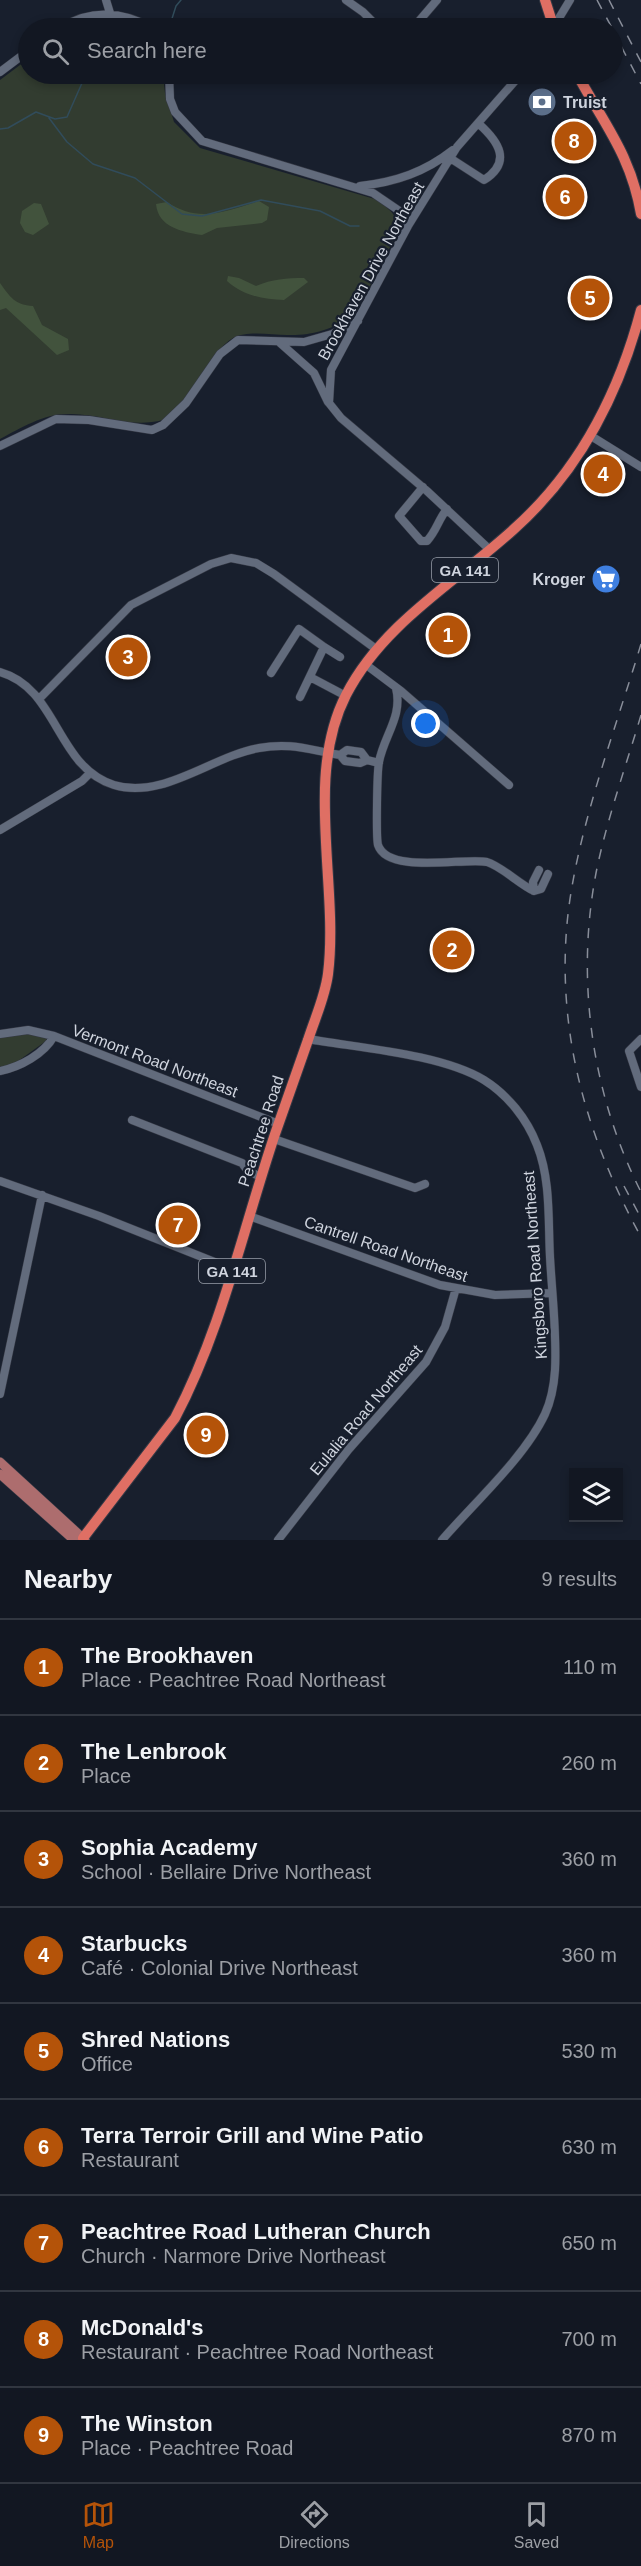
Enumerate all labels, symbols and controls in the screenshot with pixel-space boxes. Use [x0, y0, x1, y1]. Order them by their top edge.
search box [18, 18, 623, 84]
icon: search [39, 35, 72, 68]
text: Search here [87, 38, 207, 63]
bank icon: Truist [526, 86, 558, 118]
place label: Truist [563, 94, 607, 111]
pin: 8 [554, 118, 594, 164]
pin: 6 [546, 174, 584, 220]
street label: Brookhaven Drive Northeast [315, 179, 427, 363]
pin: 5 [570, 276, 610, 320]
pin: 4 [584, 452, 622, 496]
road number: GA 141 [432, 558, 498, 582]
supermarket icon: Kroger [590, 563, 622, 595]
place label: Kroger [533, 571, 585, 588]
pin: 1 [428, 612, 468, 658]
pin: 3 [108, 634, 148, 680]
your location [411, 709, 440, 738]
pin: 2 [432, 928, 472, 972]
street label: Vermont Road Northeast [70, 1022, 241, 1101]
street label: Peachtree Road [235, 1073, 287, 1189]
street label: Kingsboro Road Northeast [520, 1170, 550, 1360]
pin: 7 [158, 1202, 198, 1248]
street label: Cantrell Road Northeast [302, 1213, 470, 1285]
road number: GA 141 [199, 1259, 265, 1283]
street label: Eulalia Road Northeast [307, 1341, 426, 1478]
pin: 9 [186, 1412, 226, 1458]
map controls [569, 1468, 623, 1522]
button: layers [569, 1468, 623, 1522]
text: Nearby [24, 1564, 112, 1594]
text: 9 results [541, 1568, 617, 1590]
text: The Brookhaven [81, 1643, 253, 1668]
text: 1 [38, 1656, 49, 1678]
text: 110 m [563, 1656, 617, 1678]
text: Place · Peachtree Road Northeast [81, 1669, 386, 1691]
text: The Lenbrook [81, 1739, 226, 1764]
text: 2 [38, 1752, 49, 1774]
text: 260 m [561, 1752, 617, 1774]
text: Place [81, 1765, 131, 1787]
text: Sophia Academy [81, 1835, 257, 1860]
text: 3 [38, 1848, 49, 1870]
text: 360 m [561, 1848, 617, 1870]
text: School · Bellaire Drive Northeast [81, 1861, 371, 1883]
text: Starbucks [81, 1931, 187, 1956]
text: 4 [38, 1944, 49, 1966]
text: 360 m [561, 1944, 617, 1966]
text: Café · Colonial Drive Northeast [81, 1957, 358, 1979]
text: Shred Nations [81, 2027, 230, 2052]
text: 5 [38, 2040, 49, 2062]
text: 530 m [561, 2040, 617, 2062]
text: Office [81, 2053, 133, 2075]
text: Terra Terroir Grill and Wine Patio [81, 2123, 424, 2148]
text: 6 [38, 2136, 49, 2158]
text: 630 m [561, 2136, 617, 2158]
text: Restaurant [81, 2149, 179, 2171]
text: Peachtree Road Lutheran Church [81, 2219, 431, 2244]
text: 7 [38, 2232, 49, 2254]
text: 650 m [561, 2232, 617, 2254]
text: Church · Narmore Drive Northeast [81, 2245, 386, 2267]
text: McDonald's [81, 2315, 204, 2340]
text: 8 [38, 2328, 49, 2350]
text: 700 m [561, 2328, 617, 2350]
text: Restaurant · Peachtree Road Northeast [81, 2341, 433, 2363]
text: The Winston [81, 2411, 213, 2436]
text: 9 [38, 2424, 49, 2446]
text: 870 m [561, 2424, 617, 2446]
text: Place · Peachtree Road [81, 2437, 293, 2459]
tab: Map [82, 2498, 115, 2552]
tab: Directions [279, 2498, 350, 2552]
tab: Saved [514, 2498, 559, 2552]

